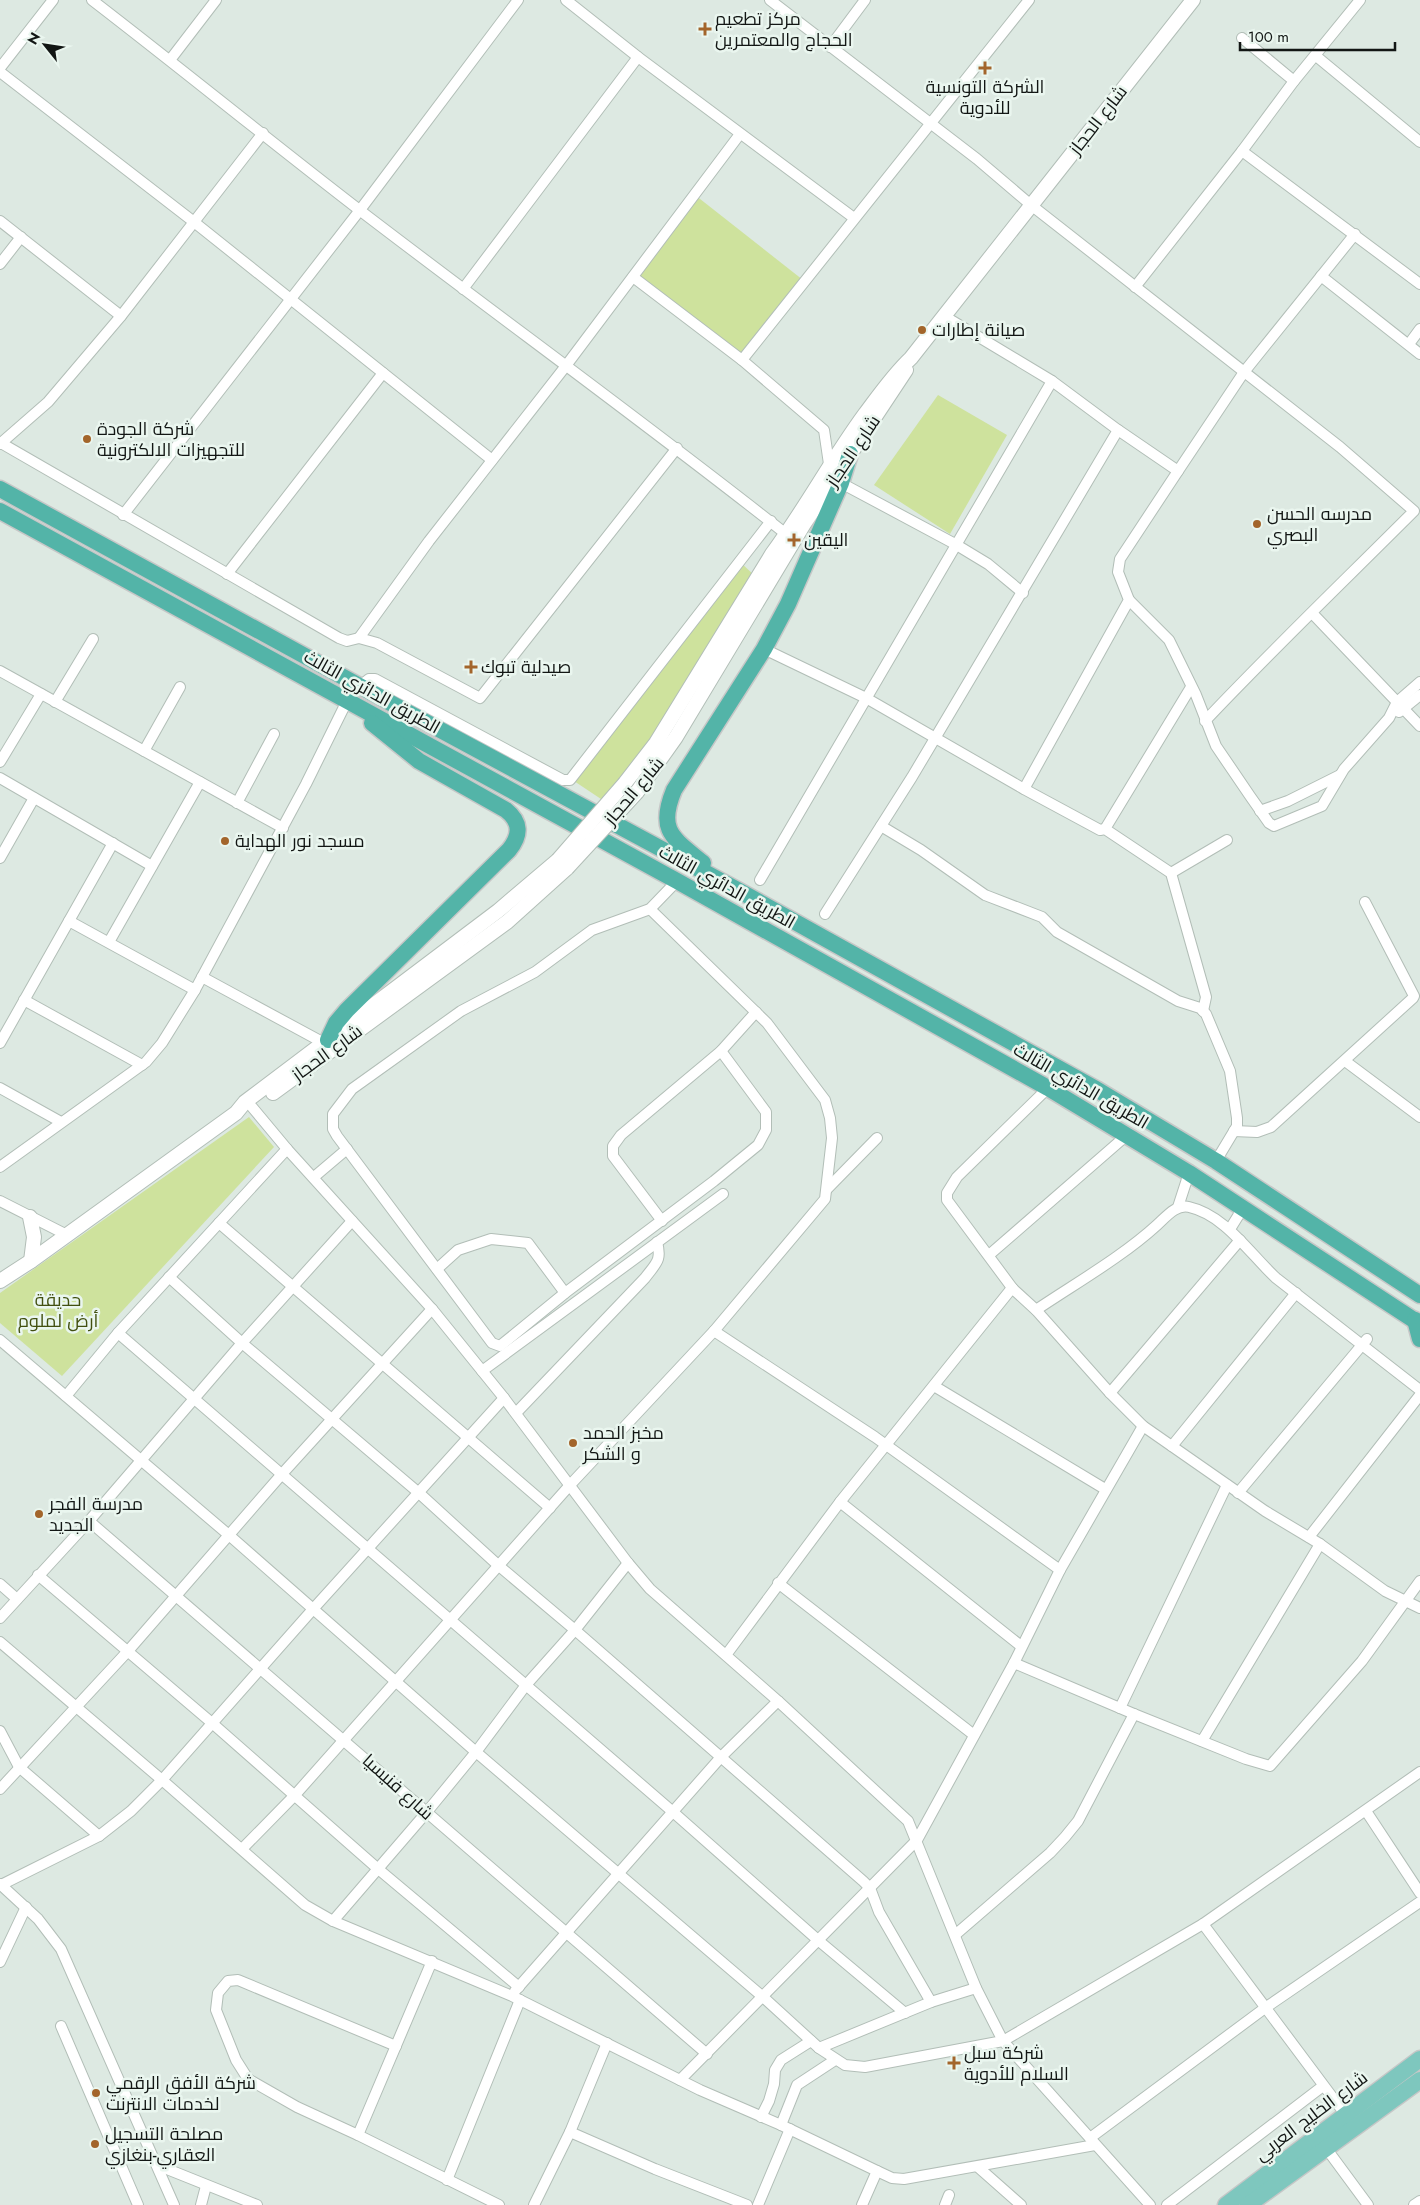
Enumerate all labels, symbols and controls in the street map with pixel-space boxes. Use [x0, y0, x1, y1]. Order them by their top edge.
place label: مركز تطعيم الحجاج والمعتمرين [715, 6, 853, 53]
north arrow [20, 20, 70, 70]
scale bar [1240, 20, 1395, 52]
marker: مركز تطعيم الحجاج والمعتمرين [699, 23, 711, 35]
text: 100 m [1248, 26, 1289, 48]
text: N [22, 29, 45, 48]
marker: الشركة التونسية للأدوية [979, 62, 991, 74]
place label: الشركة التونسية للأدوية [926, 74, 1044, 121]
street label: شارع الحجاز [1062, 80, 1133, 161]
place label: صيانة إطارات [932, 317, 1025, 343]
marker: صيانة إطارات [916, 324, 928, 336]
street label: شارع الحجاز [819, 410, 887, 493]
place label: شركة الجودة للتجهيزات الالكترونية [97, 416, 245, 463]
marker: شركة الجودة للتجهيزات الالكترونية [81, 433, 93, 445]
place label: مدرسه الحسن البصري [1267, 501, 1372, 549]
marker: مدرسه الحسن البصري [1251, 518, 1263, 530]
place label: اليقين [804, 527, 848, 553]
marker: اليقين [788, 534, 800, 546]
street label: الطريق الدائري الثالث [299, 644, 445, 741]
place label: صيدلية تبوك [481, 654, 571, 680]
marker: صيدلية تبوك [465, 661, 477, 673]
street label: شارع الحجاز [597, 751, 670, 831]
place label: مسجد نور الهداية [235, 828, 365, 854]
marker: مسجد نور الهداية [219, 835, 231, 847]
street label: الطريق الدائري الثالث [654, 839, 800, 936]
street label: شارع الحجاز [285, 1018, 368, 1088]
street label: الطريق الدائري الثالث [1008, 1037, 1154, 1136]
park label: حديقة أرض لملوم [18, 1287, 99, 1334]
place label: مخبز الحمد و الشكر [582, 1420, 664, 1467]
marker: مخبز الحمد و الشكر [567, 1437, 579, 1449]
place label: مدرسة الفجر الجديد [48, 1491, 143, 1538]
marker: مدرسة الفجر الجديد [33, 1508, 45, 1520]
street label: شارع فنيسيا [357, 1748, 439, 1826]
place label: شركة سبل السلام للأدوية [964, 2040, 1069, 2087]
marker: شركة سبل السلام للأدوية [948, 2057, 960, 2069]
street label: شارع الخليج العربي [1249, 2065, 1374, 2168]
place label: شركة الأفق الرقمي لخدمات الانترنت [106, 2070, 256, 2117]
marker: شركة الأفق الرقمي لخدمات الانترنت [90, 2087, 102, 2099]
place label: مصلحة التسجيل العقاري-بنغازي [105, 2121, 223, 2169]
marker: مصلحة التسجيل العقاري-بنغازي [89, 2138, 101, 2150]

